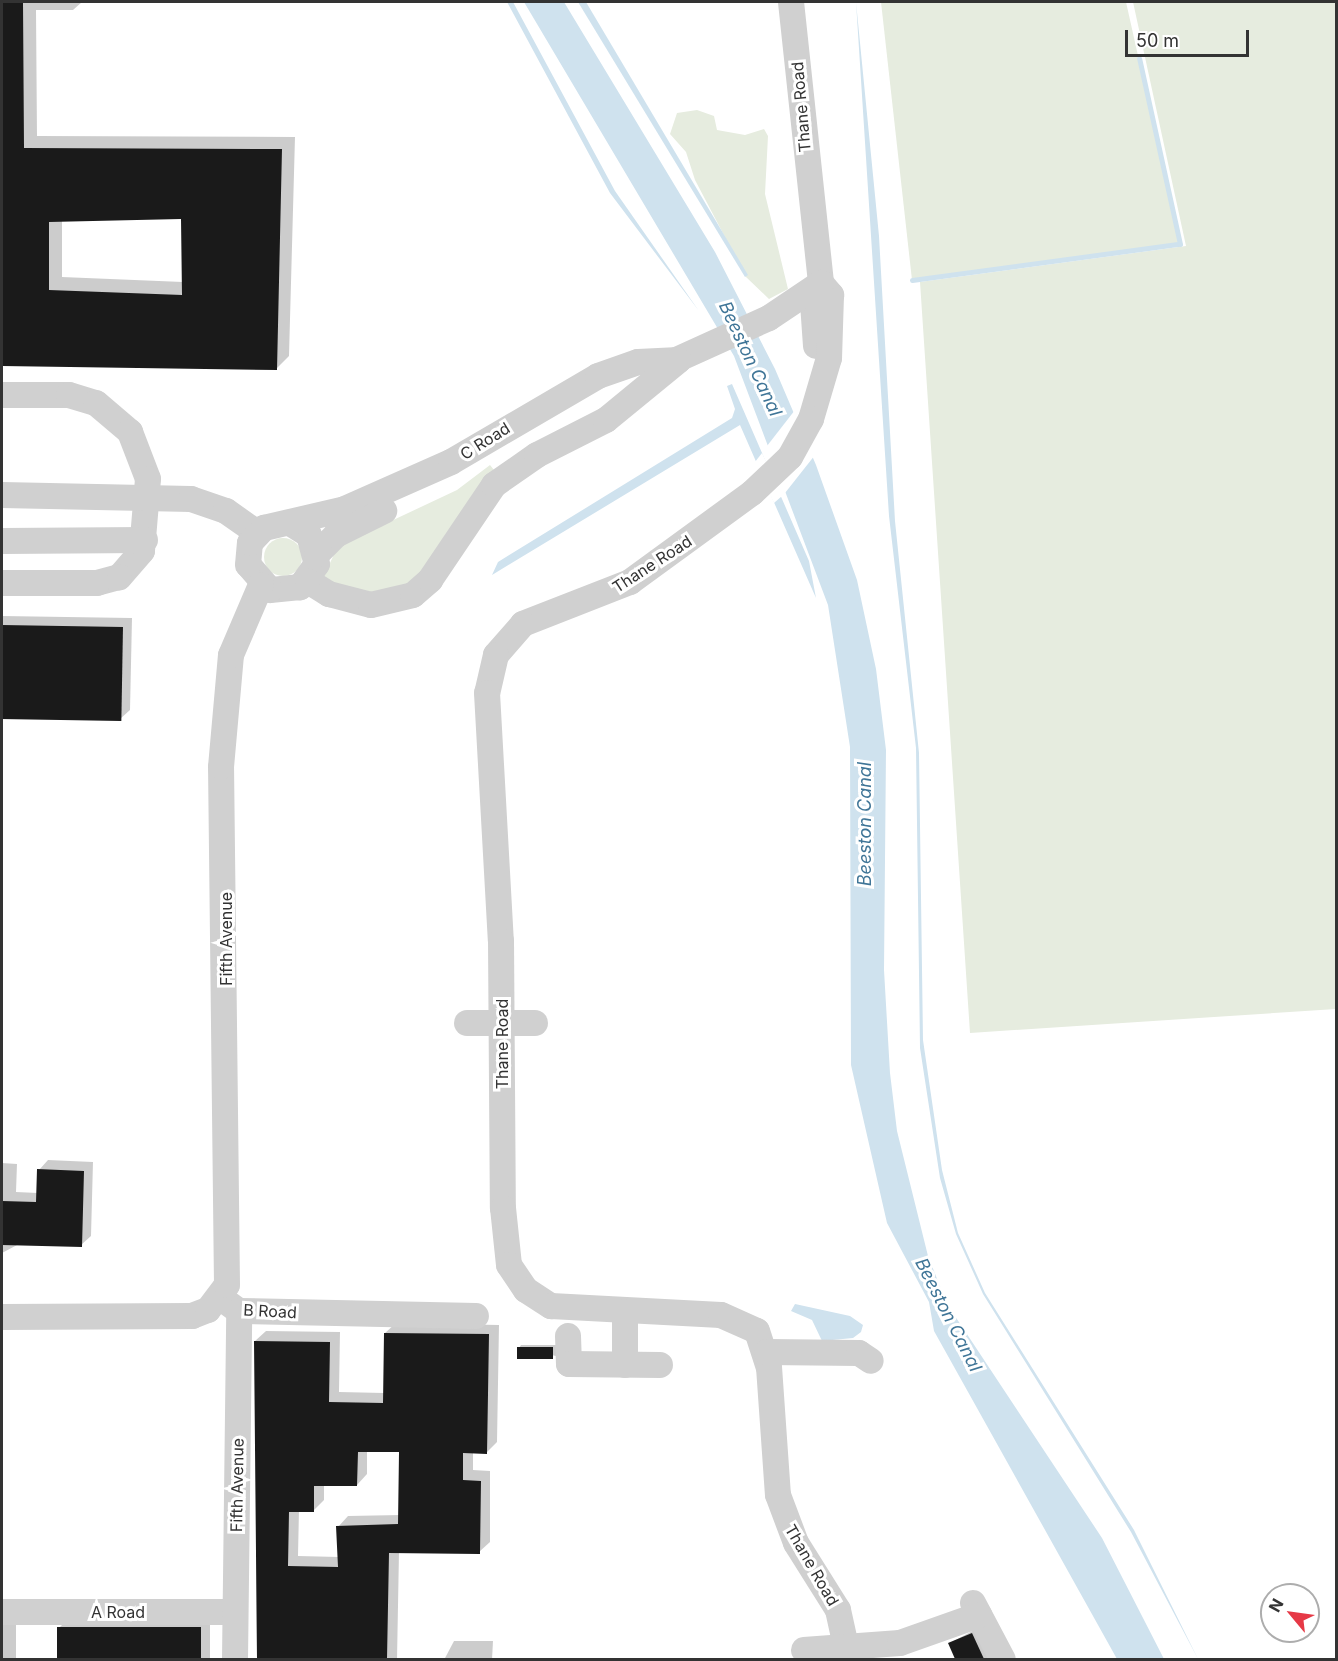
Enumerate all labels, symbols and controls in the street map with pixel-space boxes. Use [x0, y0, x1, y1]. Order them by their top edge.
scale bar [1128, 18, 1252, 56]
text: 50 m [1136, 30, 1179, 51]
street label: Thane Road [787, 61, 815, 153]
water label: Beeston Canal [714, 298, 786, 420]
street label: C Road [457, 418, 513, 464]
street label: Thane Road [609, 531, 695, 597]
water label: Beeston Canal [854, 762, 876, 886]
street label: Fifth Avenue [216, 892, 236, 986]
street label: Thane Road [492, 999, 512, 1089]
water label: Beeston Canal [910, 1255, 986, 1375]
street label: B Road [243, 1300, 297, 1322]
street label: Fifth Avenue [227, 1438, 247, 1532]
street label: Thane Road [781, 1521, 843, 1609]
north arrow [1260, 1583, 1320, 1643]
text: N [1264, 1595, 1288, 1615]
street label: A Road [91, 1602, 145, 1622]

